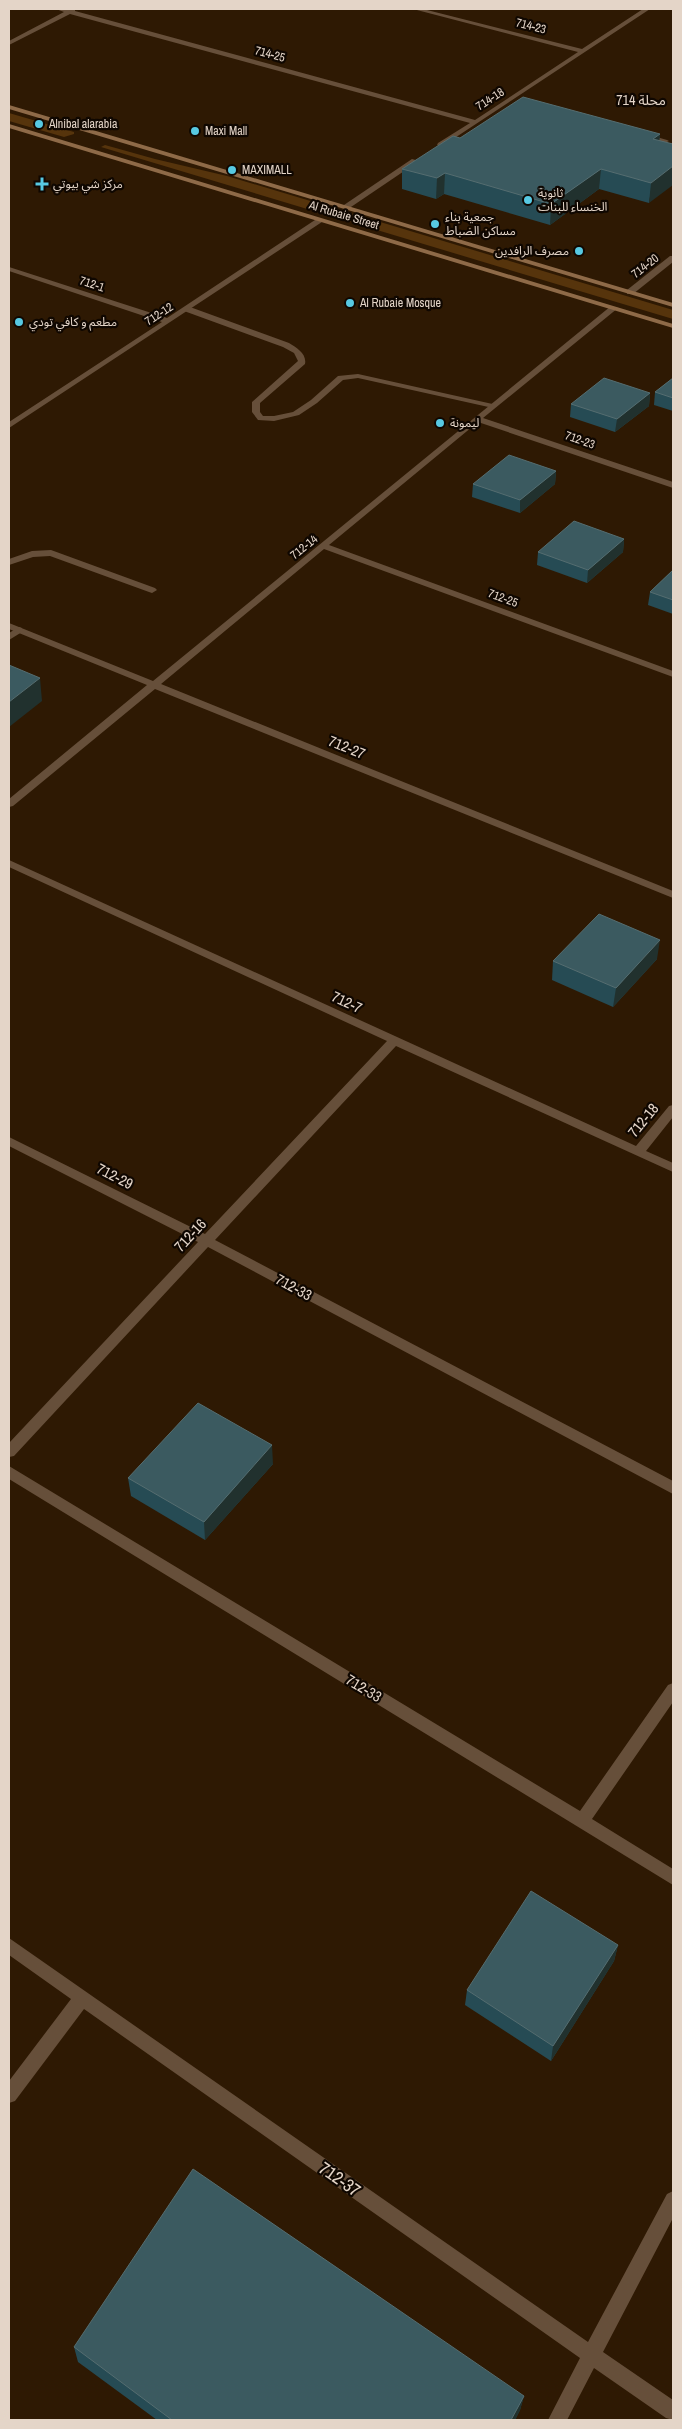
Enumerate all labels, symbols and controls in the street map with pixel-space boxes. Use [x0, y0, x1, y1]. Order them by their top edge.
street label: 714-23 [514, 15, 548, 37]
street label: 714-25 [253, 42, 287, 66]
street label: 714-18 [473, 84, 507, 114]
district label: محلة 714 [616, 91, 666, 109]
place label: Alnibal alarabia [48, 116, 118, 132]
marker: Alnibal alarabia [33, 118, 45, 130]
place label: Maxi Mall [205, 123, 247, 139]
marker: Maxi Mall [189, 125, 201, 137]
place label: MAXIMALL [242, 162, 292, 178]
marker: MAXIMALL [226, 164, 238, 176]
place label: مركز شي بيوتي [53, 176, 123, 194]
marker: مركز شي بيوتي [35, 177, 49, 191]
place label: ثانوية الخنساء للبنات [538, 185, 608, 215]
marker: ثانوية الخنساء للبنات [522, 194, 534, 206]
street label: Al Rubaie Street [306, 196, 381, 233]
place label: جمعية بناء مساكن الضباط [445, 209, 516, 239]
marker: جمعية بناء مساكن الضباط [429, 218, 441, 230]
place label: مصرف الرافدين [495, 243, 569, 259]
marker: مصرف الرافدين [573, 245, 585, 257]
street label: 714-20 [628, 250, 662, 282]
street label: 712-1 [78, 273, 107, 296]
place label: Al Rubaie Mosque [359, 295, 441, 311]
marker: Al Rubaie Mosque [344, 297, 356, 309]
street label: 712-12 [142, 299, 176, 329]
place label: مطعم و كافي تودي [29, 314, 117, 332]
marker: مطعم و كافي تودي [13, 316, 25, 328]
place label: ليمونة [450, 415, 479, 431]
marker: ليمونة [434, 417, 446, 429]
street label: 712-23 [563, 427, 597, 453]
street label: 712-14 [287, 531, 321, 563]
street label: 712-25 [486, 585, 521, 611]
street label: 712-27 [325, 730, 369, 764]
street label: 712-7 [328, 986, 366, 1018]
street label: 712-18 [623, 1098, 663, 1141]
street label: 712-29 [93, 1158, 137, 1194]
street label: 712-16 [169, 1214, 211, 1256]
street label: 712-33 [272, 1269, 316, 1305]
street label: 712-33 [342, 1669, 386, 1707]
street label: 712-37 [314, 2156, 366, 2202]

